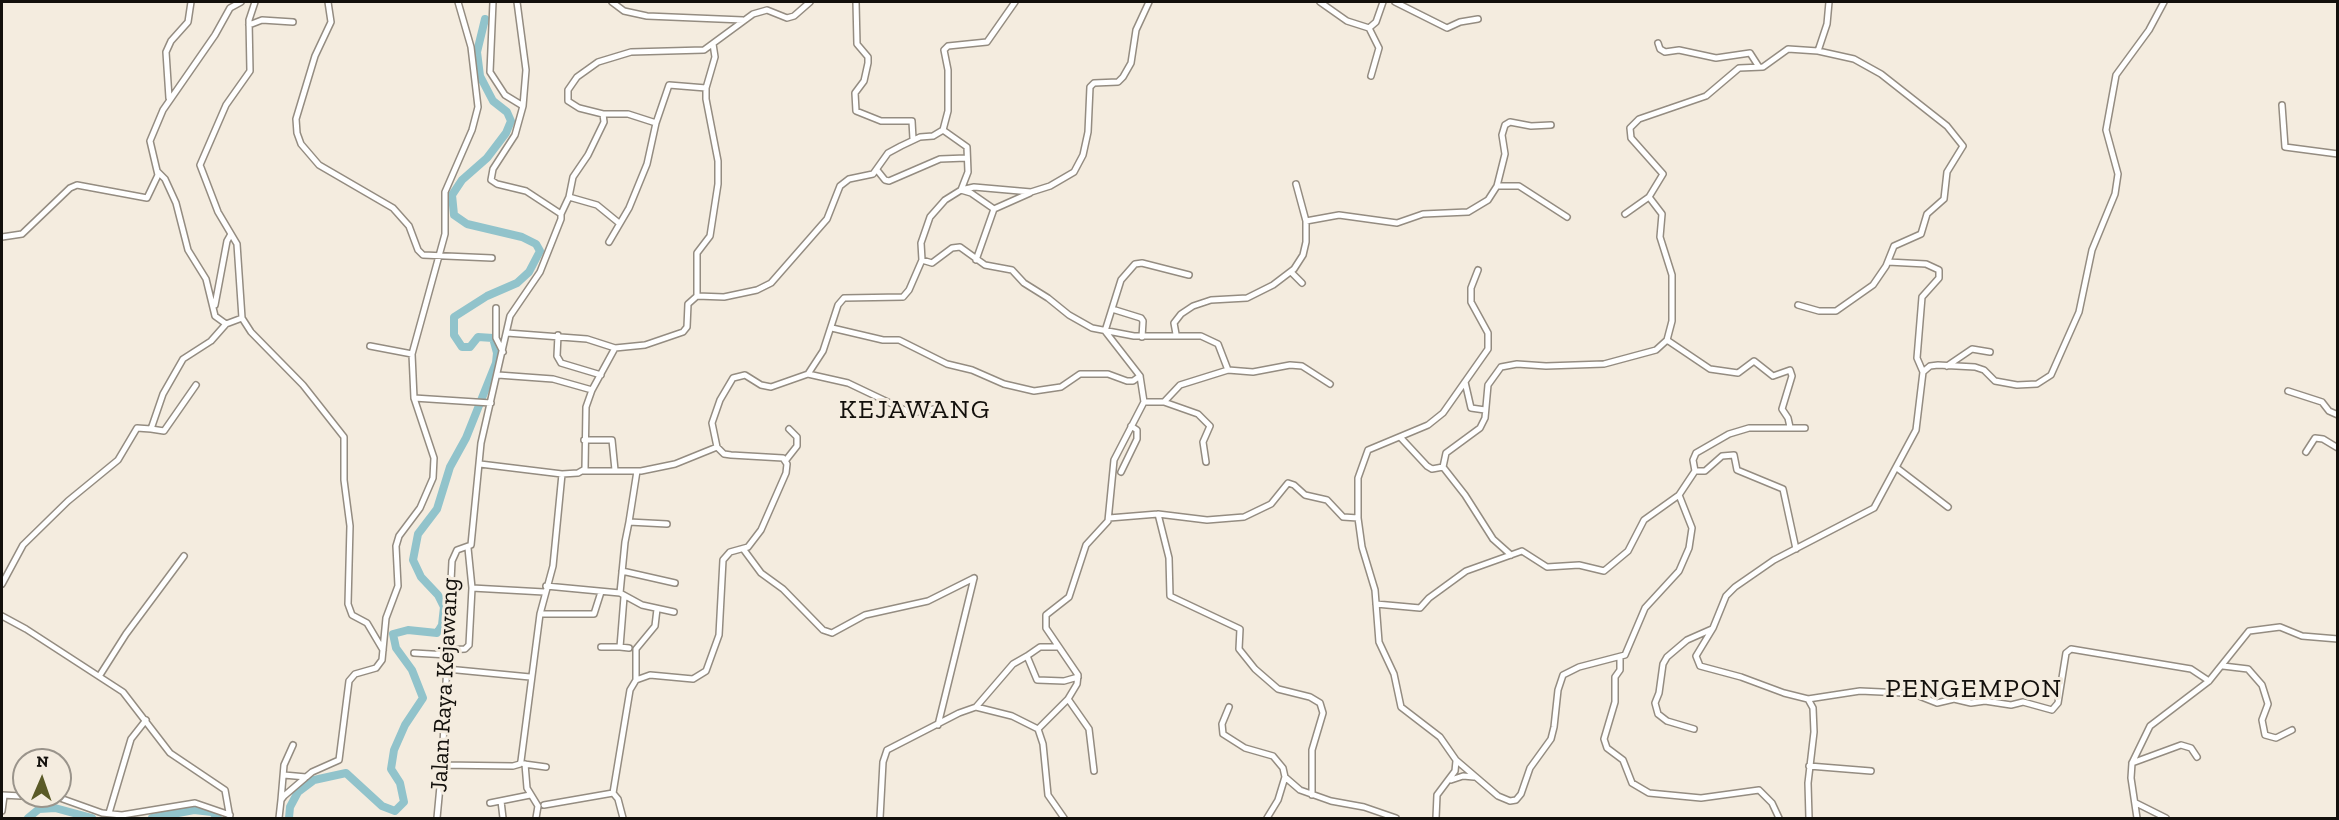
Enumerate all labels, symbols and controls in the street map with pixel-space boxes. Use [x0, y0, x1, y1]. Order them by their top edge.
district label: KEJAWANG [839, 394, 991, 426]
street label: Jalan Raya Kejawang [425, 577, 465, 793]
district label: PENGEMPON [1885, 673, 2063, 705]
north arrow [12, 748, 72, 808]
text: N [36, 752, 49, 771]

